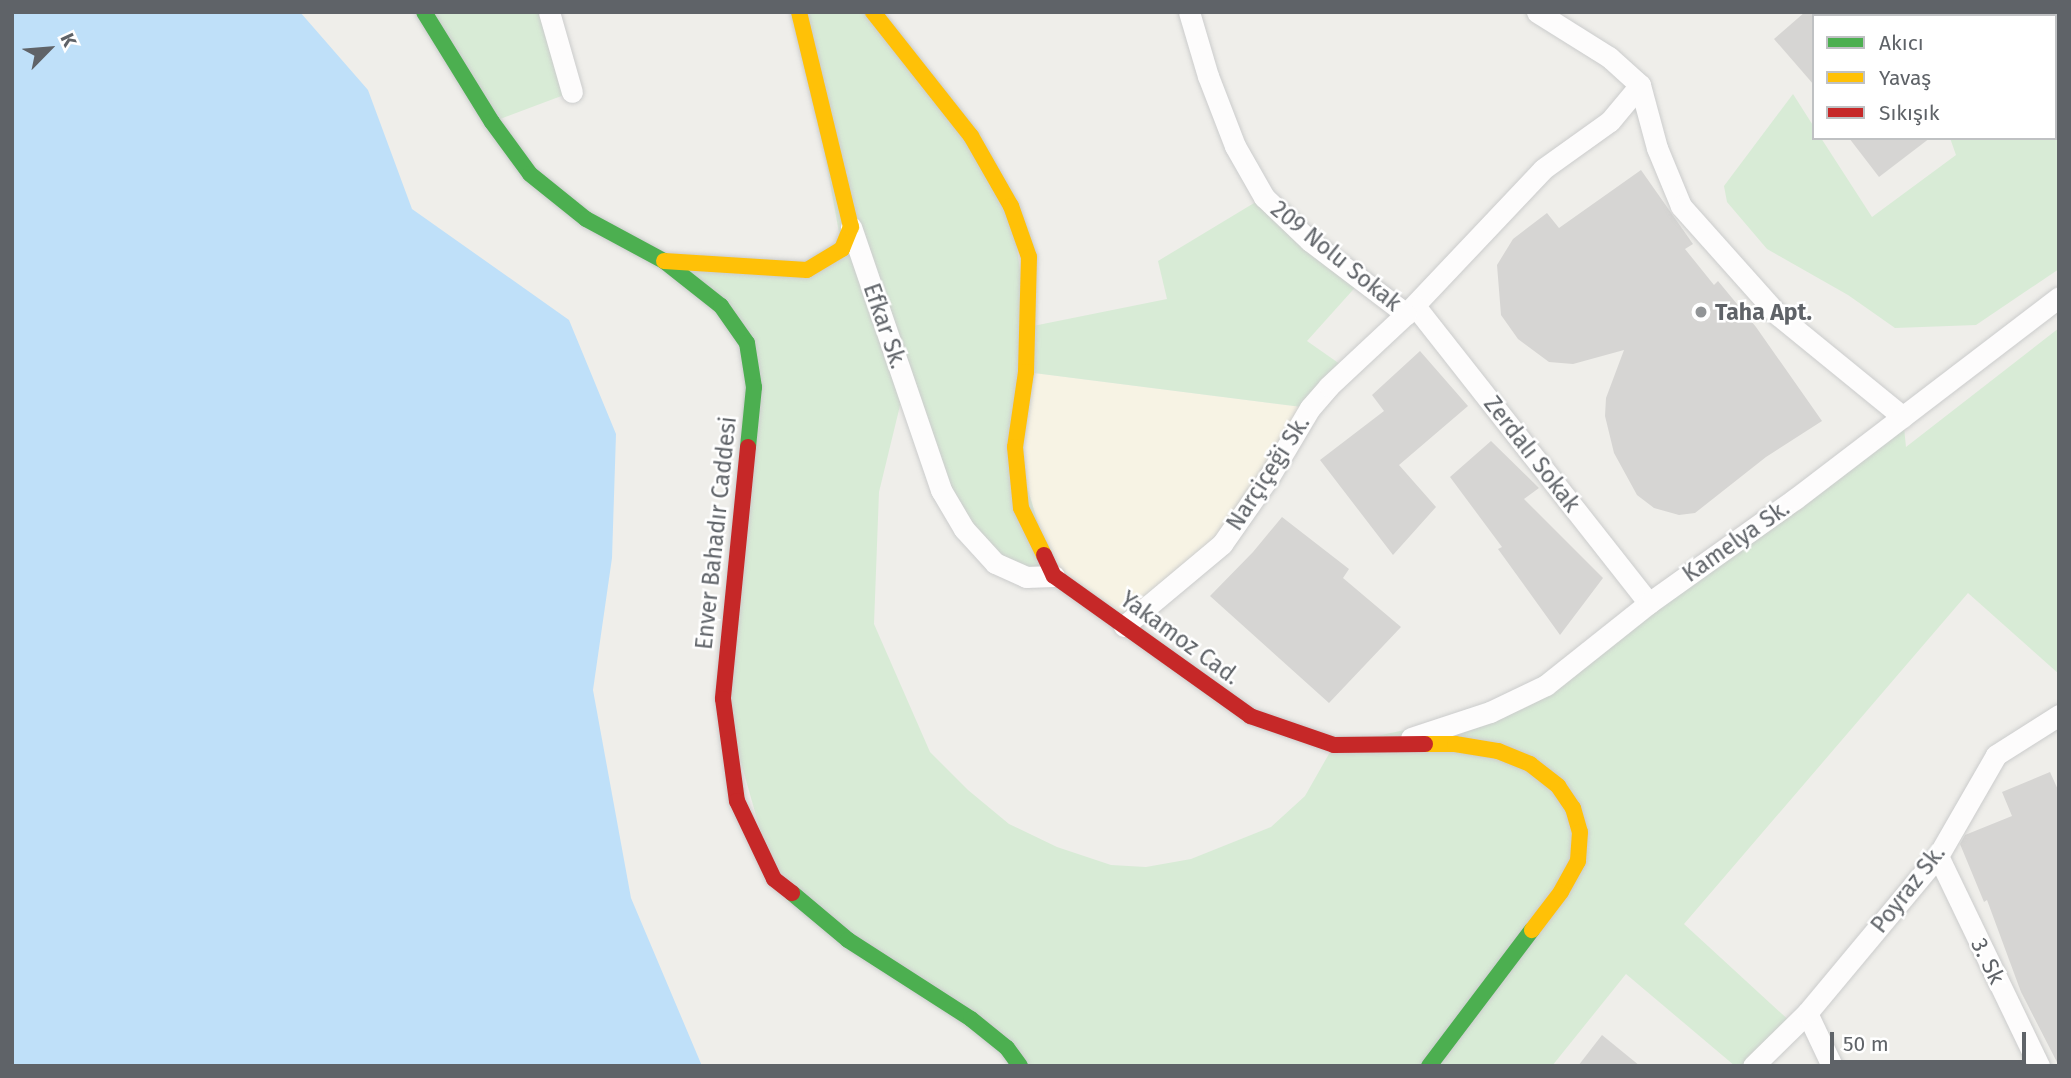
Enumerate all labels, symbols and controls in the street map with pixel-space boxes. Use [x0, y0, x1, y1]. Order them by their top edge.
north arrow [14, 14, 84, 84]
legend [1812, 14, 2057, 140]
text: K [56, 30, 81, 50]
text: Akıcı [1879, 30, 1924, 56]
text: Yavaş [1879, 65, 1931, 91]
text: Sıkışık [1879, 100, 1940, 126]
street label: 209 Nolu Sokak [1265, 195, 1407, 317]
street label: Efkar Sk. [858, 280, 912, 372]
place label: Taha Apt. [1715, 298, 1812, 326]
marker: Taha Apt. [1693, 304, 1709, 320]
street label: Zerdalı Sokak [1478, 391, 1586, 517]
street label: Narçiçeği Sk. [1221, 410, 1315, 536]
street label: Enver Bahadır Caddesi [690, 415, 742, 651]
street label: Kamelya Sk. [1677, 494, 1795, 588]
street label: Yakamoz Cad. [1115, 585, 1245, 691]
street label: Poyraz Sk. [1865, 840, 1951, 938]
street label: 3. Sk [1965, 934, 2011, 988]
scale bar [1833, 1018, 2029, 1062]
text: 50 m [1843, 1031, 1889, 1057]

